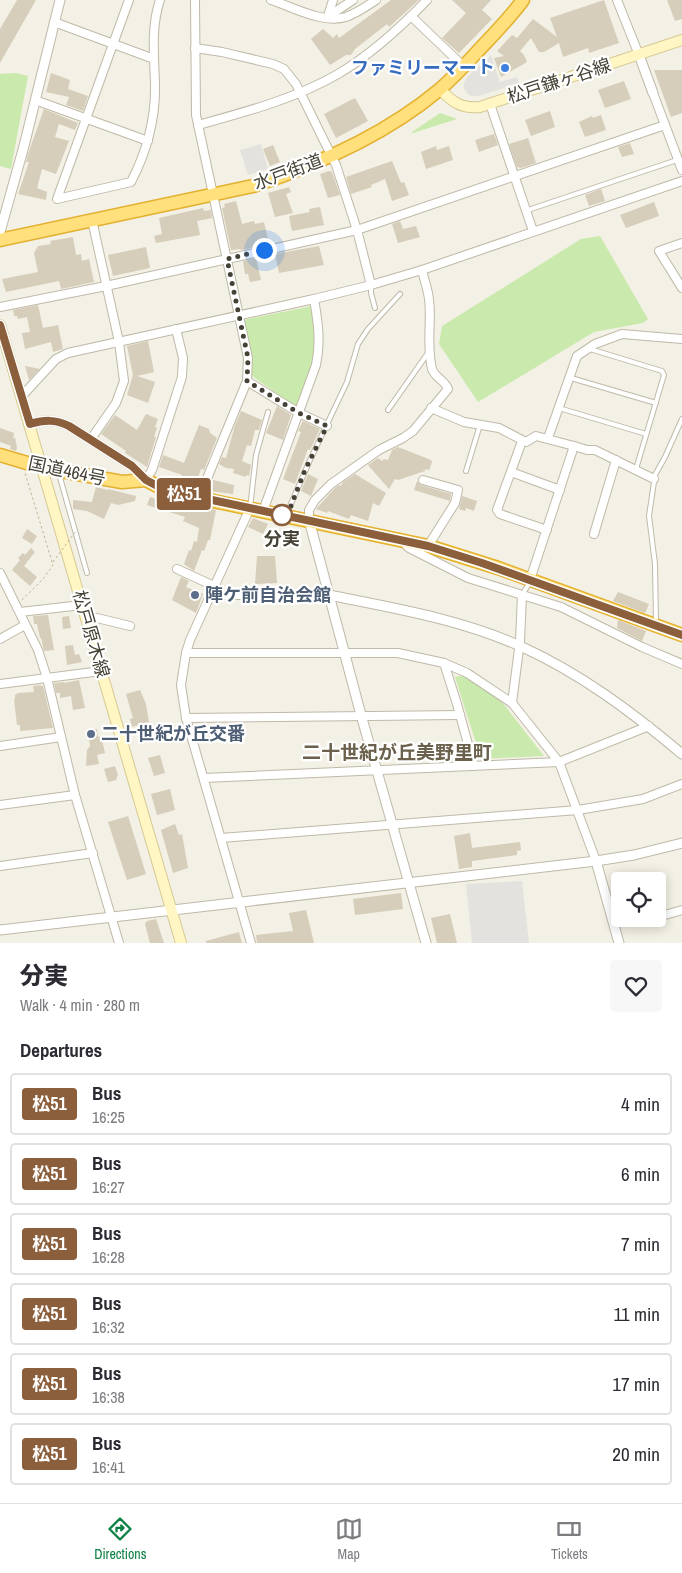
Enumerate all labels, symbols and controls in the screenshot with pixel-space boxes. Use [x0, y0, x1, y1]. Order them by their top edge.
street label: 松戸鎌ヶ谷線 [504, 52, 614, 109]
place label: ファミリーマート [351, 55, 495, 80]
marker: ファミリーマート [499, 62, 511, 74]
street label: 水戸街道 [250, 147, 326, 196]
your location [252, 238, 277, 263]
street label: 国道464号 [26, 450, 108, 491]
line badge: 松51 [155, 478, 213, 510]
text: 松51 [167, 481, 201, 506]
marker: 分実 [271, 504, 293, 526]
place label: 分実 [263, 526, 300, 551]
place label: 陣ケ前自治会館 [205, 582, 331, 607]
street label: 松戸原木線 [67, 587, 116, 681]
marker: 陣ケ前自治会館 [189, 589, 201, 601]
place label: 二十世紀が丘交番 [101, 721, 245, 746]
marker: 二十世紀が丘交番 [85, 728, 97, 740]
district label: 二十世紀が丘美野里町 [302, 739, 492, 765]
map controls [611, 872, 666, 927]
button: locate [611, 872, 666, 927]
text: 分実 [20, 959, 68, 991]
button: heart [610, 960, 662, 1012]
text: Walk · 4 min · 280 m [20, 994, 140, 1016]
text: Departures [20, 1037, 102, 1063]
text: Bus [92, 1080, 121, 1106]
text: 松51 [32, 1091, 67, 1116]
text: 4 min [621, 1091, 660, 1117]
text: 16:25 [92, 1106, 125, 1128]
text: Bus [92, 1150, 121, 1176]
text: 松51 [32, 1161, 67, 1186]
text: 6 min [621, 1161, 660, 1187]
text: 16:27 [92, 1176, 125, 1198]
text: Bus [92, 1220, 121, 1246]
text: 松51 [32, 1231, 67, 1256]
text: 7 min [621, 1231, 660, 1257]
text: 16:28 [92, 1246, 125, 1268]
text: Bus [92, 1290, 121, 1316]
text: 松51 [32, 1301, 67, 1326]
text: 11 min [614, 1301, 660, 1327]
text: 16:32 [92, 1316, 125, 1338]
text: Bus [92, 1360, 121, 1386]
text: 松51 [32, 1371, 67, 1396]
text: 17 min [612, 1371, 660, 1397]
text: 16:38 [92, 1386, 125, 1408]
text: Bus [92, 1430, 121, 1456]
text: 松51 [32, 1441, 67, 1466]
text: 20 min [612, 1441, 660, 1467]
text: 16:41 [92, 1456, 125, 1478]
tab: Directions [94, 1515, 146, 1563]
tab: Map [335, 1515, 363, 1563]
tab: Tickets [551, 1515, 588, 1563]

